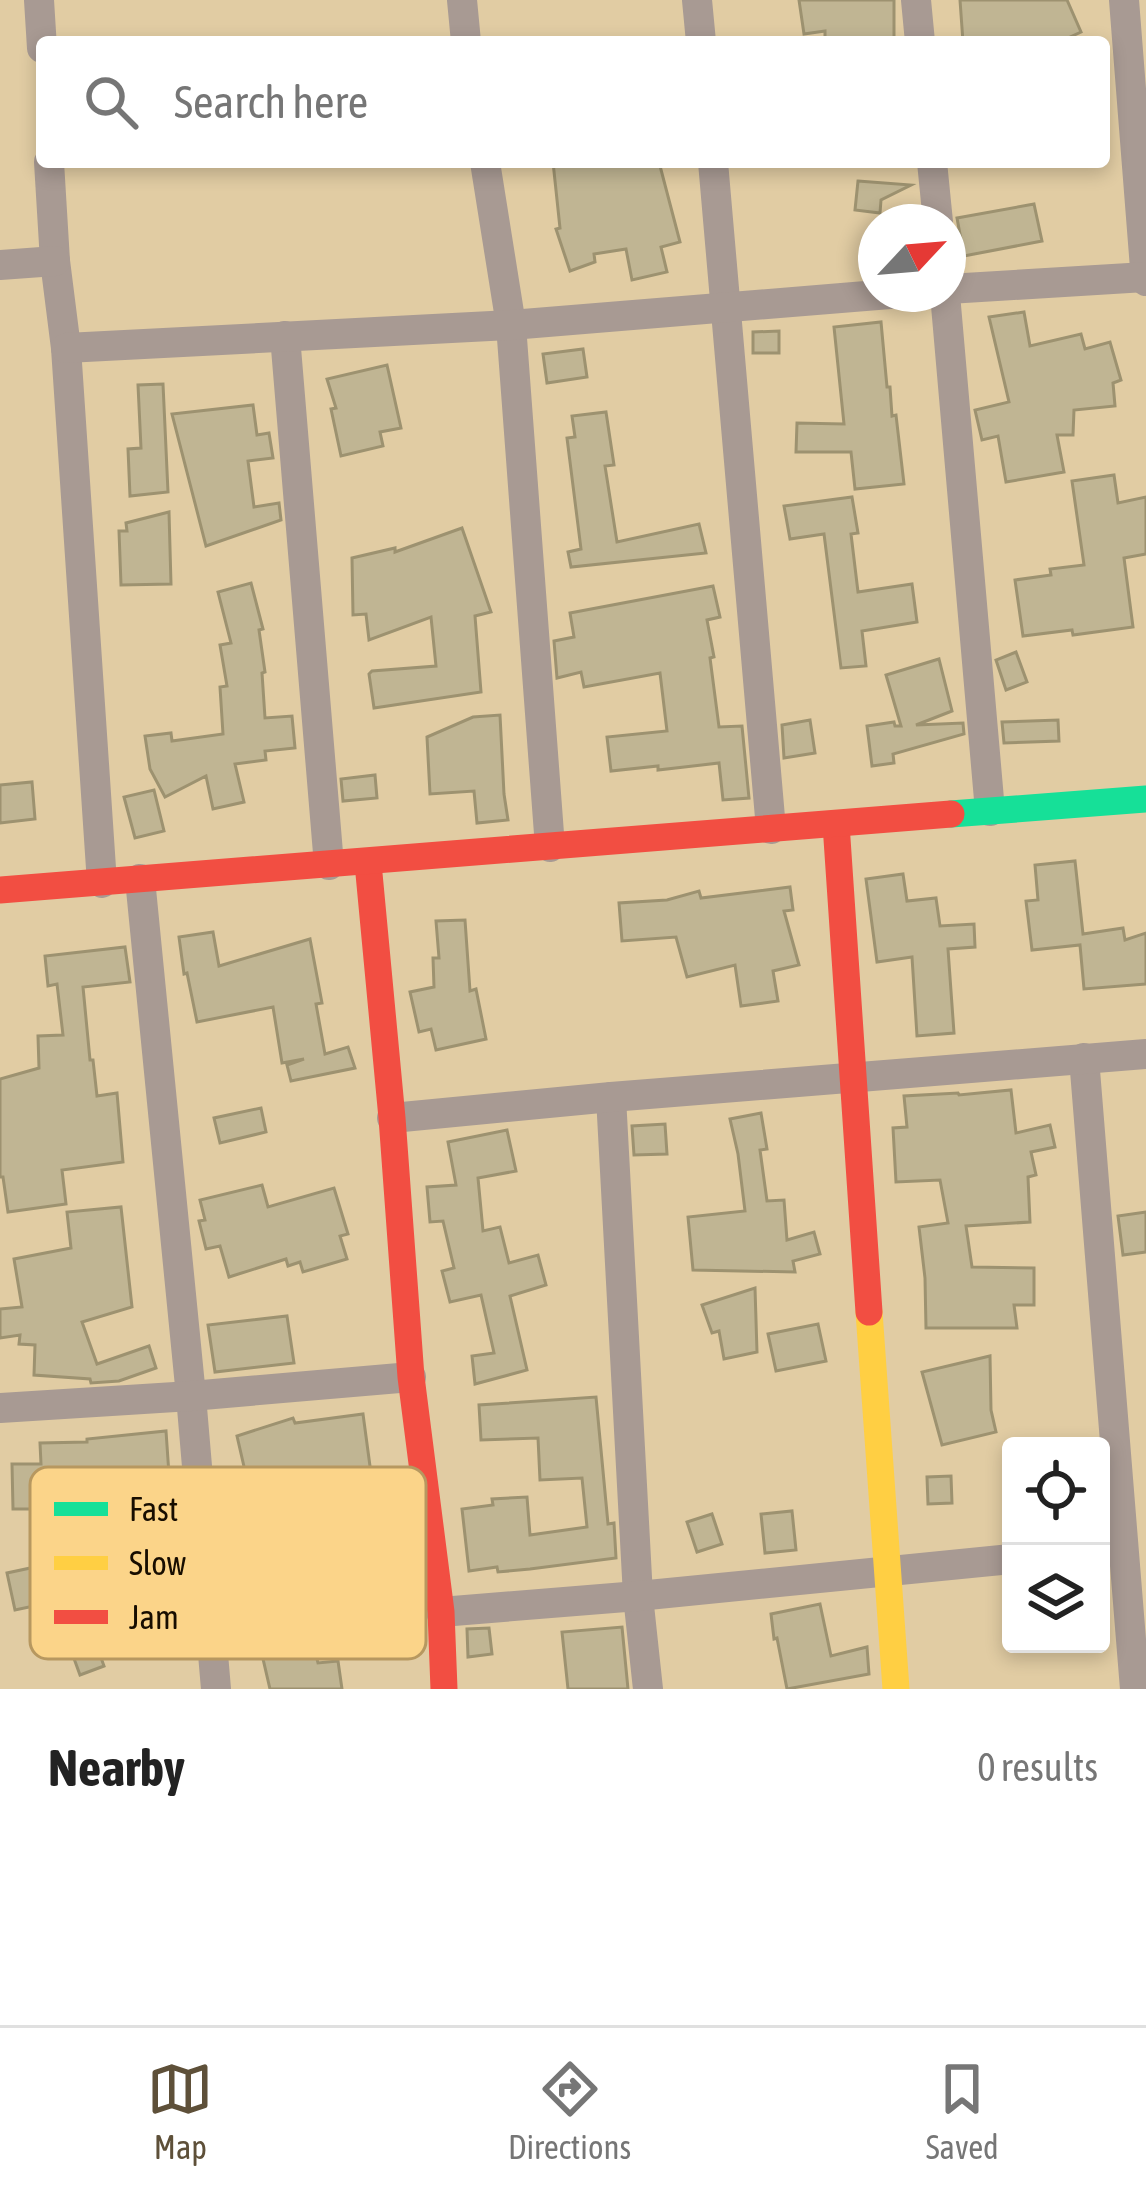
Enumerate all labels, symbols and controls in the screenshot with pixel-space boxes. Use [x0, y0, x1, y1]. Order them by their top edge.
search box [36, 36, 1110, 168]
icon: search [78, 69, 144, 135]
text: Search here [174, 76, 368, 128]
north arrow [858, 204, 966, 312]
map controls [1002, 1437, 1110, 1653]
button: locate [1002, 1437, 1110, 1545]
legend [30, 1467, 426, 1659]
text: Fast [129, 1490, 178, 1528]
text: Slow [129, 1544, 186, 1582]
button: layers [1002, 1545, 1110, 1653]
text: Jam [129, 1598, 179, 1636]
text: Nearby [48, 1738, 185, 1797]
text: 0 results [977, 1745, 1098, 1789]
tab: Map [147, 2056, 213, 2166]
tab: Directions [508, 2056, 631, 2166]
tab: Saved [926, 2056, 999, 2166]

